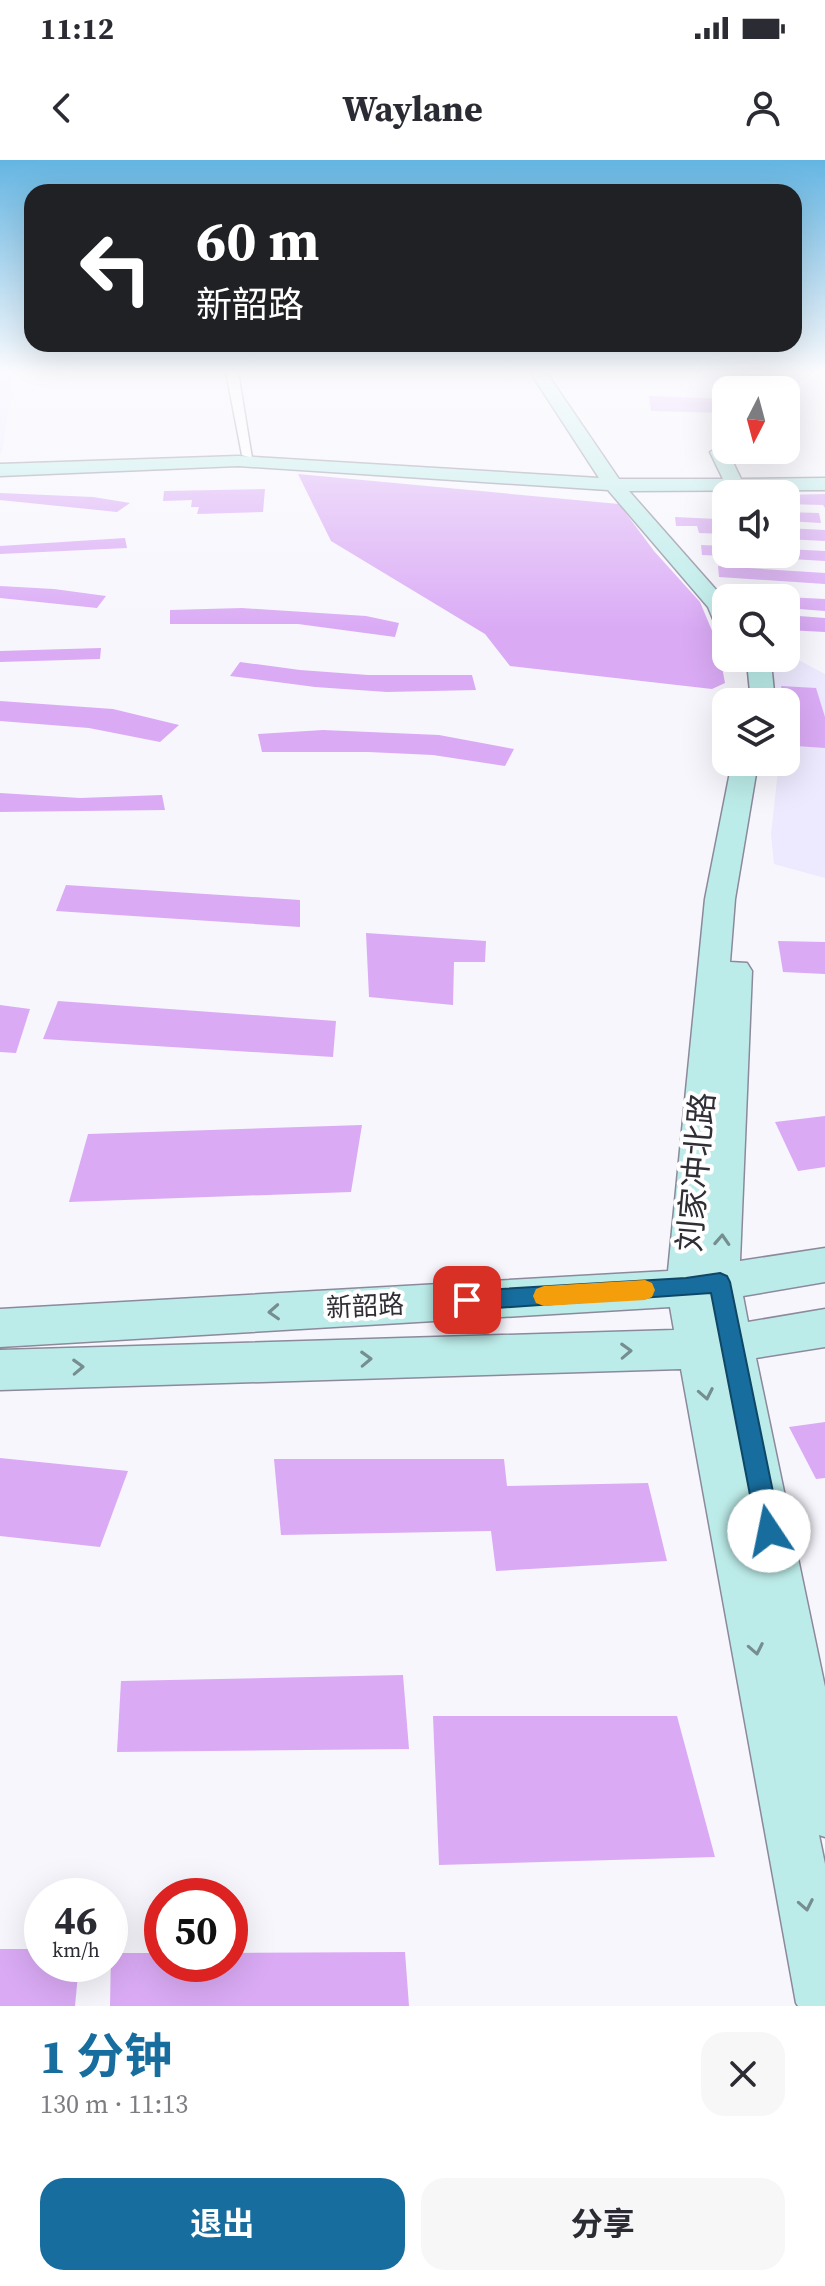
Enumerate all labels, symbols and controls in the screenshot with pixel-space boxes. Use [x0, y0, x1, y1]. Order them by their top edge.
text: 11:12 [40, 8, 114, 49]
text: Waylane [342, 84, 483, 133]
icon: back [40, 86, 84, 130]
icon: person [741, 86, 785, 130]
text: 60 m [196, 202, 319, 279]
icon: left [64, 216, 168, 320]
text: 新韶路 [196, 280, 304, 329]
north arrow [712, 376, 800, 464]
map controls [712, 376, 800, 776]
button: sound [712, 480, 800, 568]
button: search [712, 584, 800, 672]
button: layers [712, 688, 800, 776]
street label: 刘家冲北路 [667, 1090, 725, 1254]
one-way arrow [713, 1233, 730, 1246]
pin [433, 1266, 501, 1334]
icon: arrive [445, 1278, 489, 1322]
street label: 新韶路 [325, 1286, 405, 1326]
one-way arrow [267, 1303, 280, 1320]
one-way arrow [620, 1343, 633, 1360]
one-way arrow [360, 1350, 373, 1368]
one-way arrow [72, 1359, 85, 1376]
one-way arrow [697, 1387, 714, 1400]
position arrow [727, 1489, 811, 1573]
one-way arrow [747, 1642, 764, 1656]
speed limit sign: 50 [144, 1878, 248, 1982]
text: 46 [54, 1893, 98, 1947]
one-way arrow [796, 1898, 813, 1911]
text: km/h [52, 1936, 100, 1964]
text: 1 分钟 [40, 2023, 172, 2089]
button: close [701, 2032, 785, 2116]
text: 130 m · 11:13 [40, 2086, 188, 2122]
button: 退出 [40, 2178, 405, 2270]
button: 分享 [421, 2178, 785, 2270]

